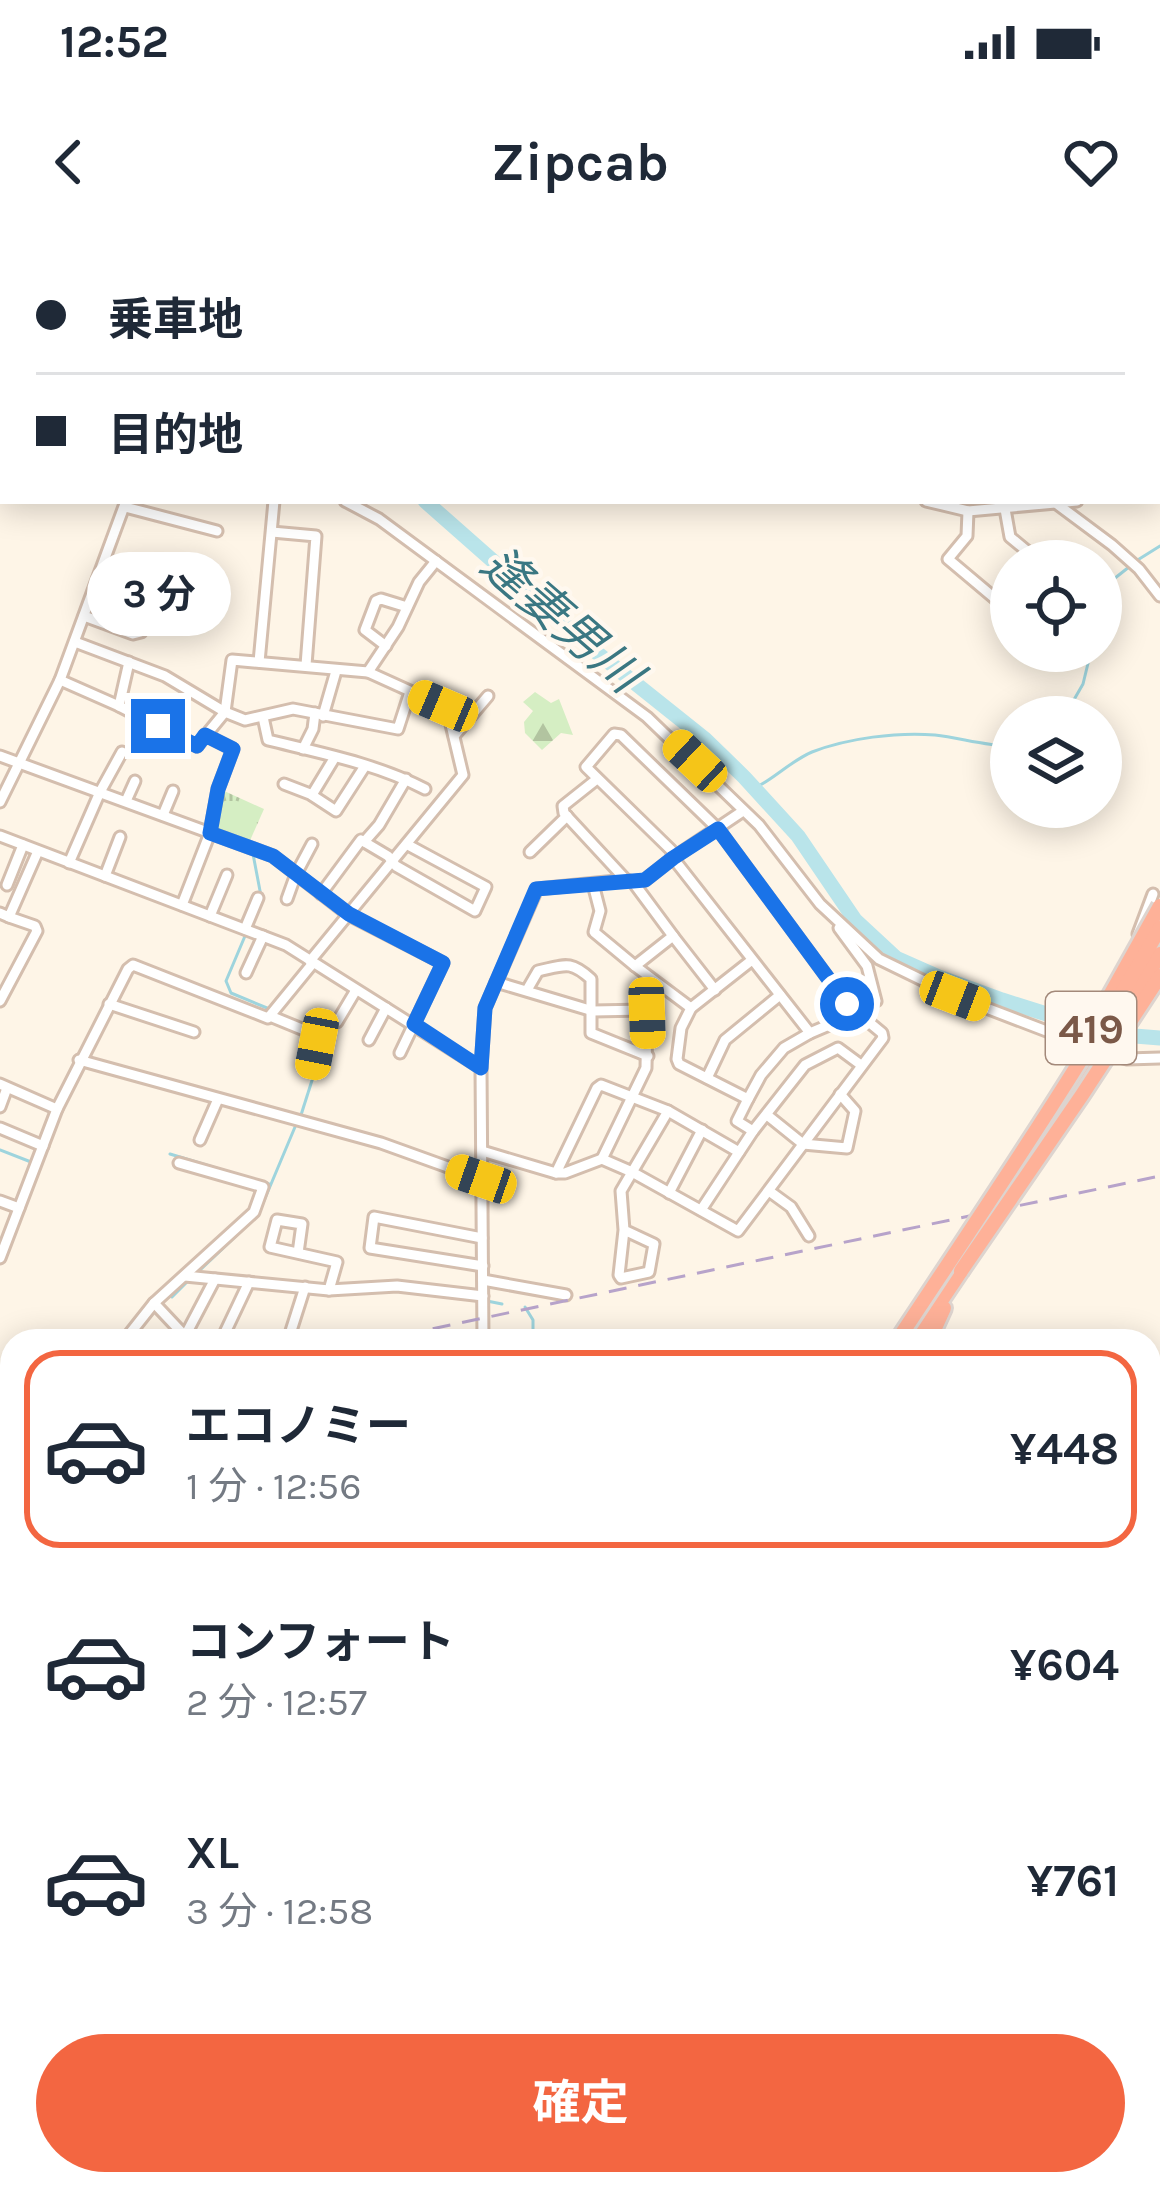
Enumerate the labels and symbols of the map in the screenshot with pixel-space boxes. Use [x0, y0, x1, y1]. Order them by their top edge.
water label: 逢妻男川 [471, 536, 656, 707]
callout: 3 分 [86, 552, 230, 636]
car [403, 675, 483, 737]
route end [131, 699, 185, 753]
car [656, 723, 734, 799]
car [915, 966, 995, 1026]
car [628, 976, 666, 1050]
route start [820, 977, 874, 1031]
road number: 419 [1046, 992, 1136, 1064]
car [292, 1005, 342, 1083]
car [441, 1150, 521, 1208]

